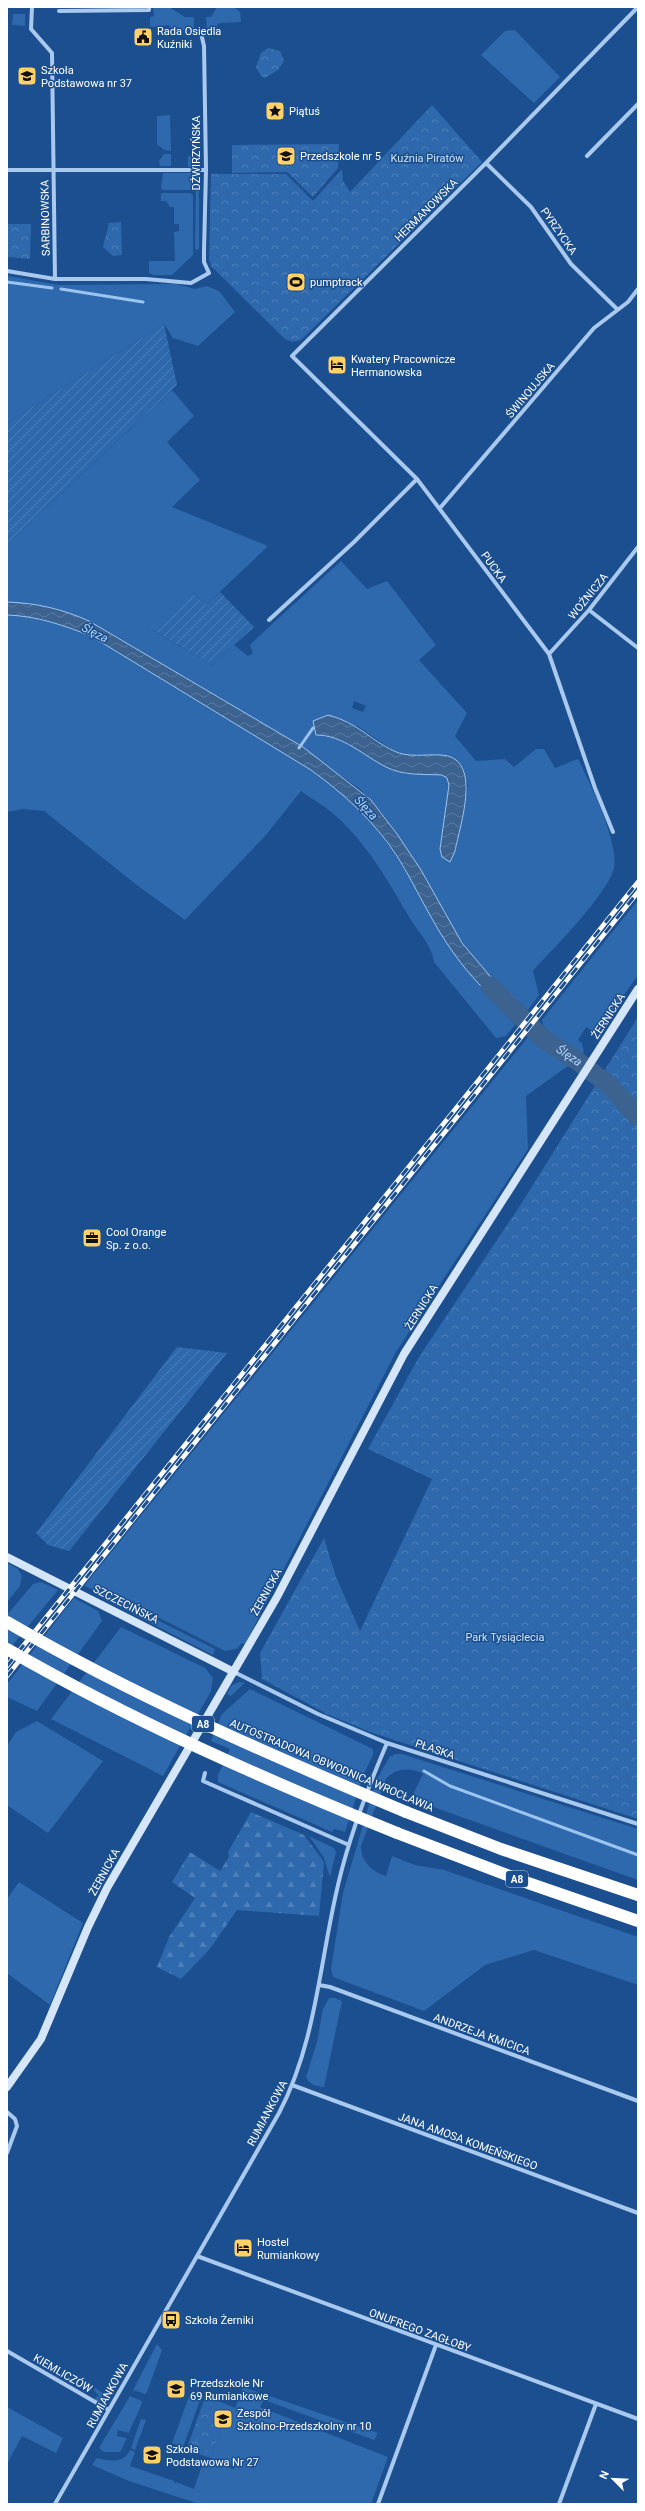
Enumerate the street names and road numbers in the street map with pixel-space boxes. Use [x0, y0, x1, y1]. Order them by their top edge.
street label: DŹWIRZYŃSKA [190, 115, 203, 190]
street label: HERMANOWSKA [392, 176, 461, 244]
street label: SARBINOWSKA [38, 179, 53, 256]
street label: PYRZYCKA [538, 205, 580, 258]
street label: ŚWINOUJSKA [503, 359, 558, 421]
street label: PUCKA [478, 549, 510, 586]
street label: WOŹNICZA [566, 570, 611, 622]
street label: ŻERNICKA [589, 990, 628, 1041]
street label: ŻERNICKA [402, 1281, 441, 1333]
street label: ŻERNICKA [248, 1566, 285, 1618]
street label: SZCZECIŃSKA [91, 1582, 161, 1627]
road number: A8 [192, 1716, 214, 1732]
street label: AUTOSTRADOWA OBWODNICA WROCŁAWIA [228, 1716, 437, 1815]
street label: PŁASKA [414, 1737, 457, 1763]
street label: ŻERNICKA [86, 1846, 123, 1898]
road number: A8 [506, 1871, 528, 1887]
street label: ANDRZEJA KMICICA [432, 2011, 533, 2058]
street label: RUMIANKOWA [245, 2077, 291, 2148]
street label: JANA AMOSA KOMEŃSKIEGO [396, 2110, 539, 2173]
street label: ONUFREGO ZAGŁOBY [367, 2306, 473, 2355]
street label: KIEMLICZÓW [31, 2351, 95, 2396]
street label: RUMIANKOWA [84, 2360, 131, 2430]

